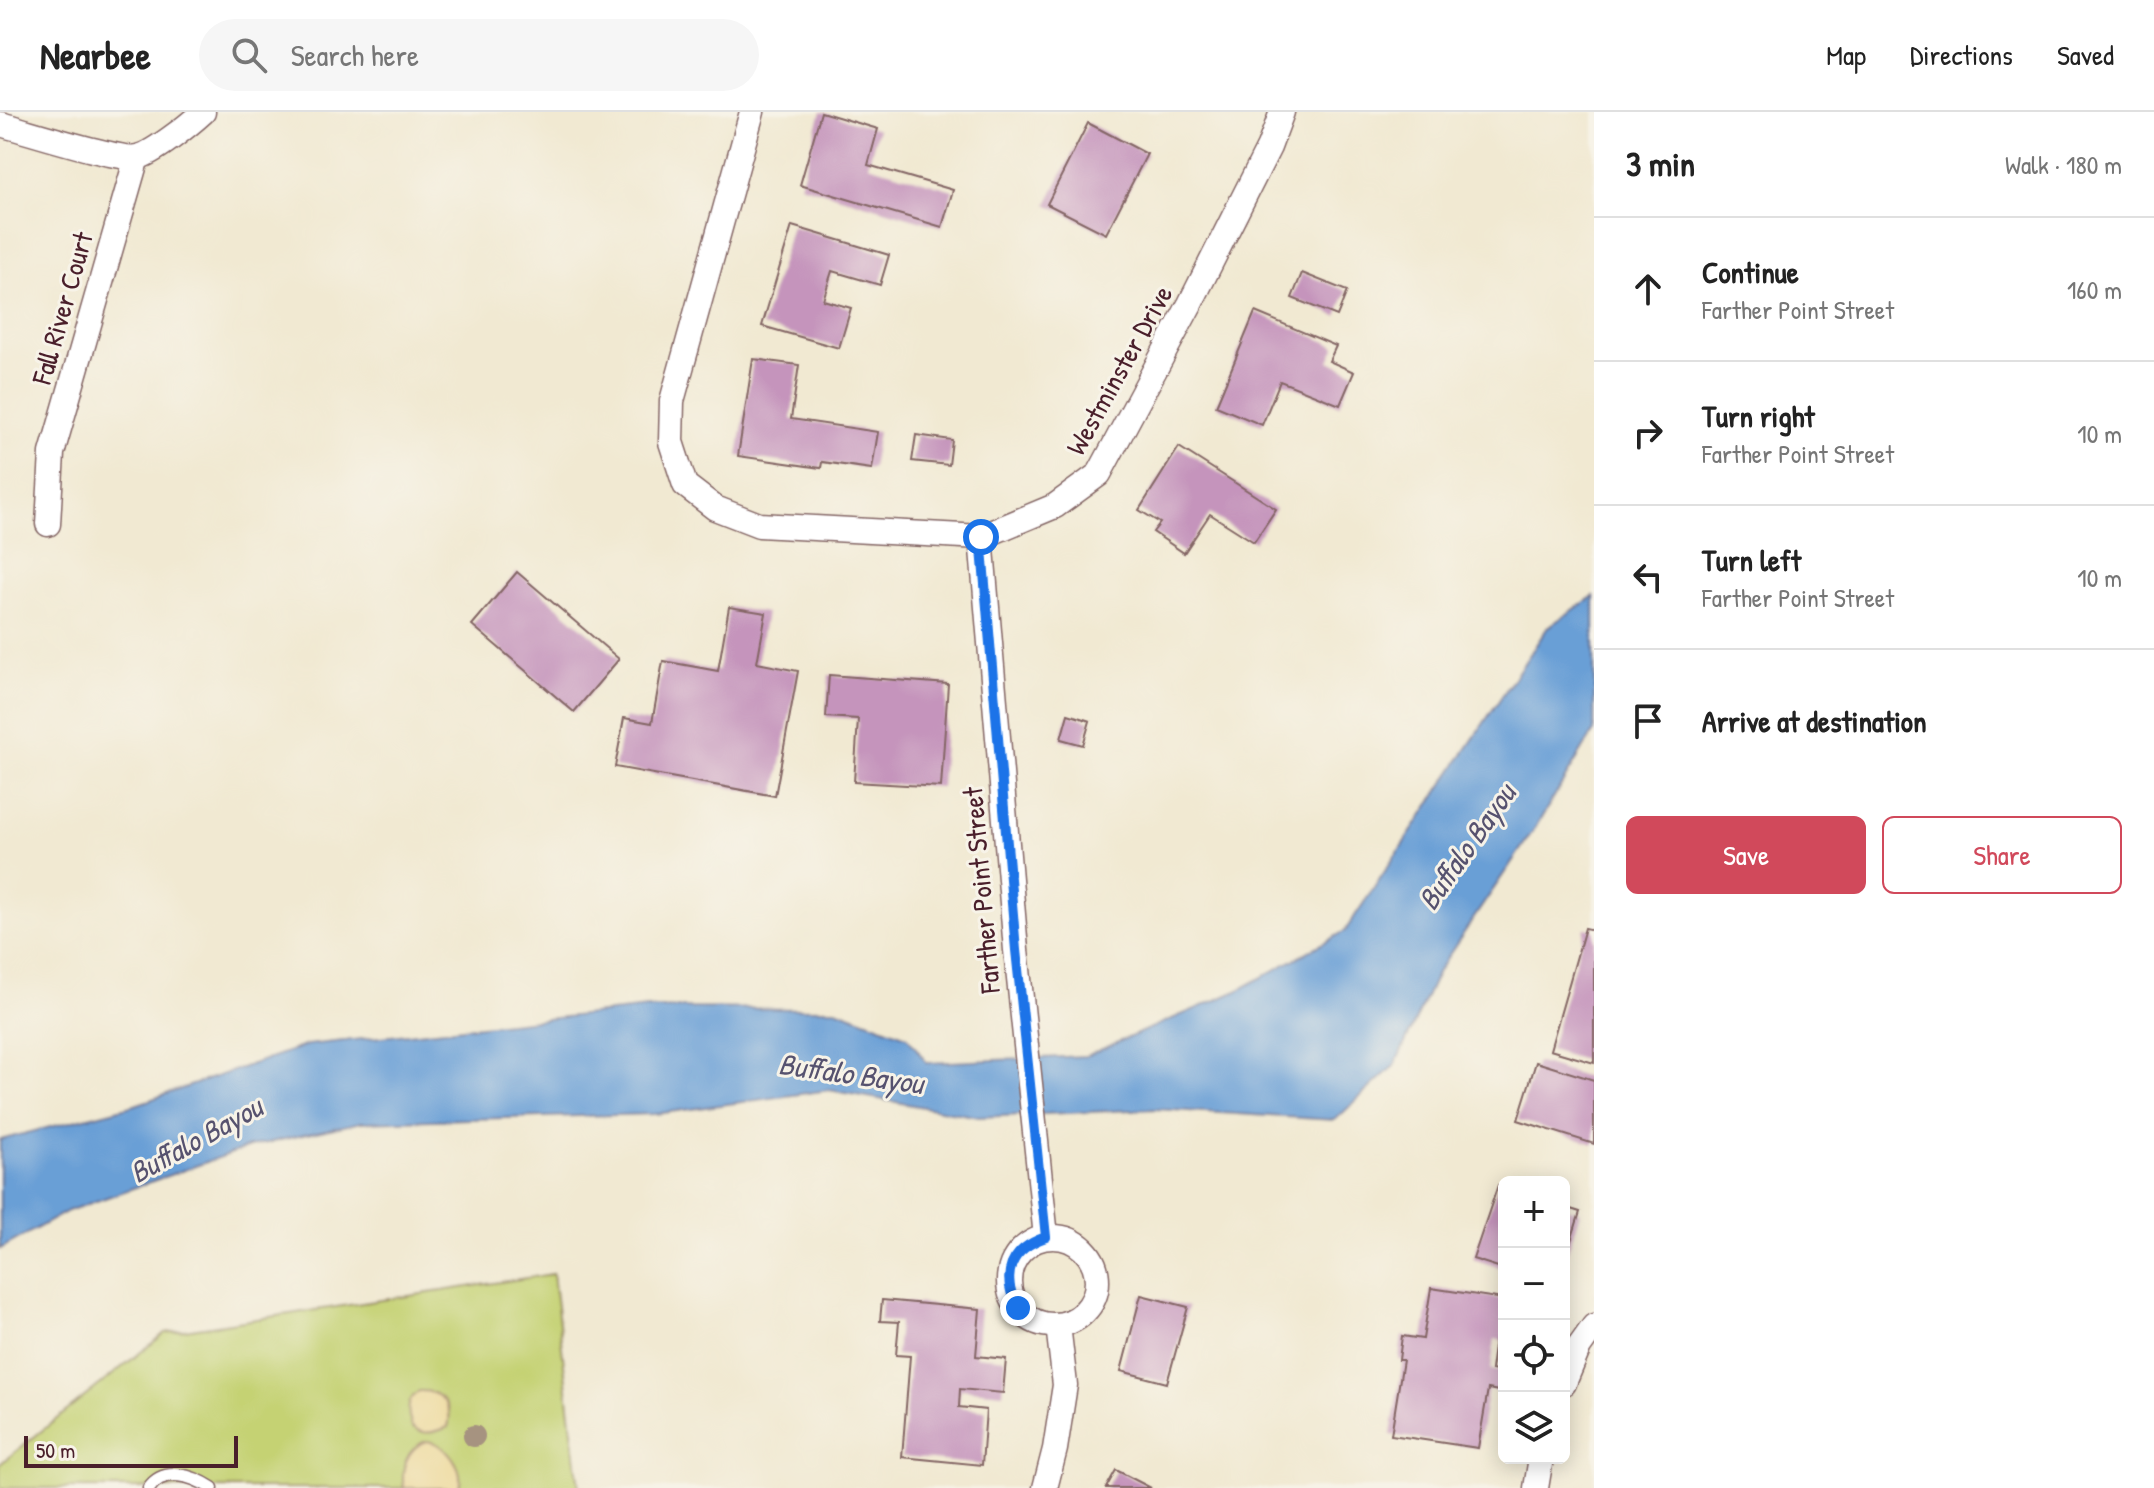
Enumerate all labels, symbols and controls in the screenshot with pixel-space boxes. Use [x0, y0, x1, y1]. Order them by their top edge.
search box [199, 19, 759, 91]
text: Nearbee [40, 29, 151, 81]
icon: search [227, 33, 271, 77]
text: Search here [291, 35, 419, 75]
text: Map [1826, 36, 1866, 74]
text: Directions [1910, 36, 2013, 74]
text: Saved [2057, 36, 2114, 74]
text: 3 min [1626, 141, 1695, 187]
text: Walk · 180 m [2005, 147, 2122, 182]
street label: Fall River Court [22, 227, 102, 390]
text: Continue [1702, 252, 1799, 292]
icon: ahead [1626, 267, 1670, 311]
text: 160 m [2067, 272, 2122, 307]
street label: Westminster Drive [1057, 278, 1181, 462]
text: Farther Point Street [1702, 292, 1894, 327]
text: Turn right [1702, 396, 1815, 436]
icon: right [1626, 411, 1670, 455]
text: 10 m [2077, 416, 2122, 451]
text: Farther Point Street [1702, 436, 1894, 471]
route start [963, 519, 999, 555]
text: Turn left [1702, 540, 1801, 580]
icon: left [1626, 555, 1670, 599]
text: 10 m [2077, 560, 2122, 595]
text: Farther Point Street [1702, 580, 1894, 615]
icon: arrive [1626, 699, 1670, 743]
text: Arrive at destination [1702, 701, 1927, 741]
water label: Buffalo Bayou [1408, 774, 1526, 918]
street label: Farther Point Street [953, 785, 1009, 996]
button: Save [1626, 816, 1866, 894]
button: Share [1882, 816, 2122, 894]
water label: Buffalo Bayou [776, 1043, 928, 1104]
water label: Buffalo Bayou [122, 1085, 271, 1193]
map controls [1498, 1176, 1570, 1464]
button: + [1498, 1176, 1570, 1248]
button: − [1498, 1248, 1570, 1320]
route end [1000, 1290, 1036, 1326]
button: locate [1498, 1320, 1570, 1392]
button: layers [1498, 1392, 1570, 1464]
scale bar [24, 1432, 238, 1468]
text: 50 m [36, 1435, 75, 1465]

